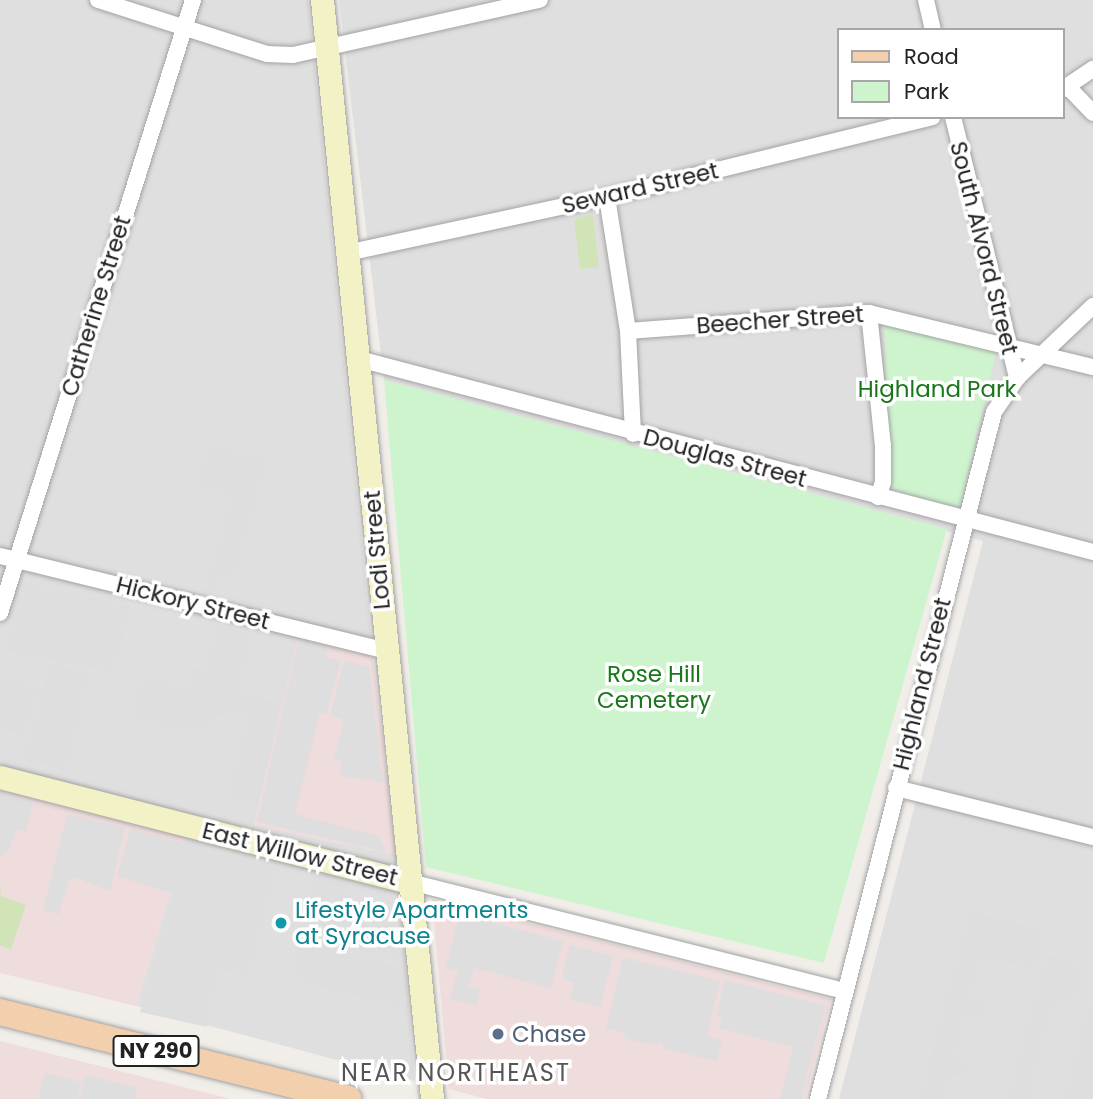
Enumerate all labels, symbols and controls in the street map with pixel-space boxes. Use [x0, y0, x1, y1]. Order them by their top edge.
legend [838, 28, 1065, 119]
text: Road [904, 42, 959, 71]
text: Park [904, 77, 949, 106]
street label: South Alvord Street [944, 139, 1024, 357]
street label: Seward Street [559, 157, 721, 219]
street label: Catherine Street [55, 212, 137, 400]
street label: Beecher Street [695, 300, 865, 340]
park label: Highland Park [858, 375, 1016, 403]
street label: Douglas Street [640, 423, 810, 493]
street label: Lodi Street [358, 489, 396, 611]
street label: Hickory Street [113, 571, 273, 635]
street label: Highland Street [887, 595, 957, 773]
park label: Rose Hill Cemetery [597, 660, 711, 714]
street label: East Willow Street [199, 816, 401, 892]
place label: Lifestyle Apartments at Syracuse [295, 896, 528, 950]
marker: Lifestyle Apartments at Syracuse [273, 915, 289, 931]
place label: Chase [512, 1020, 586, 1048]
marker: Chase [490, 1026, 506, 1042]
road number: NY 290 [112, 1034, 200, 1068]
district label: NEAR NORTHEAST [343, 1059, 569, 1087]

